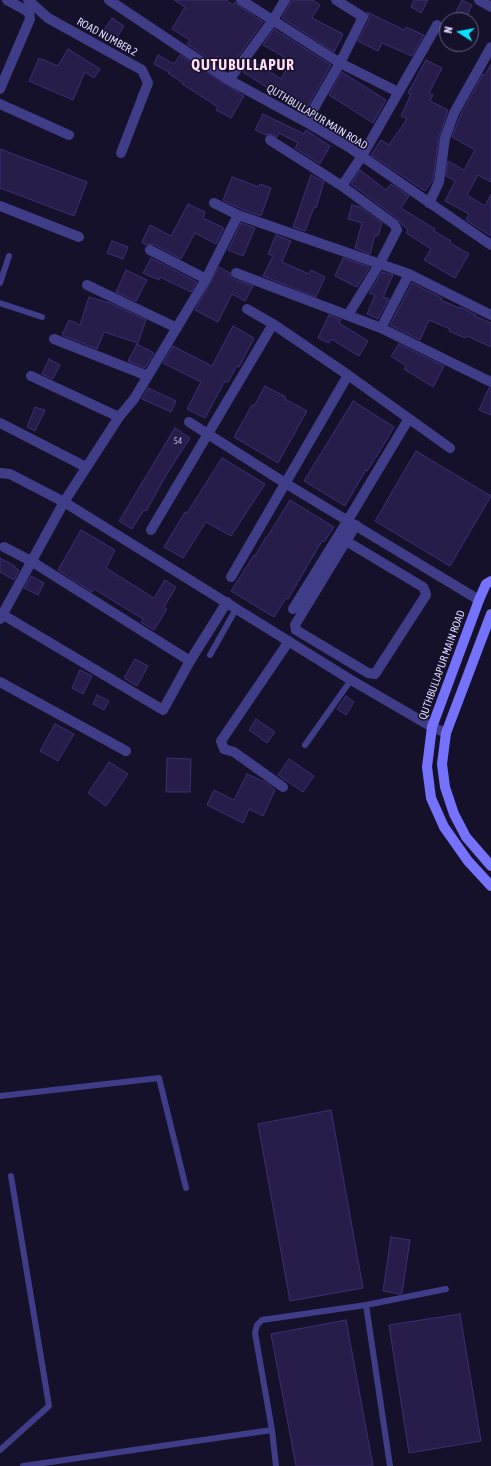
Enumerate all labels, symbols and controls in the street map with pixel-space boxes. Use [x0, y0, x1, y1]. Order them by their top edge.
north arrow [439, 12, 479, 52]
street label: ROAD NUMBER 2 [74, 15, 140, 59]
text: N [442, 26, 455, 34]
district label: QUTUBULLAPUR [191, 56, 295, 74]
street label: QUTHBULLAPUR MAIN ROAD [264, 82, 370, 152]
house number: 54 [174, 436, 182, 446]
street label: QUTHBULLAPUR MAIN ROAD [416, 608, 468, 722]

